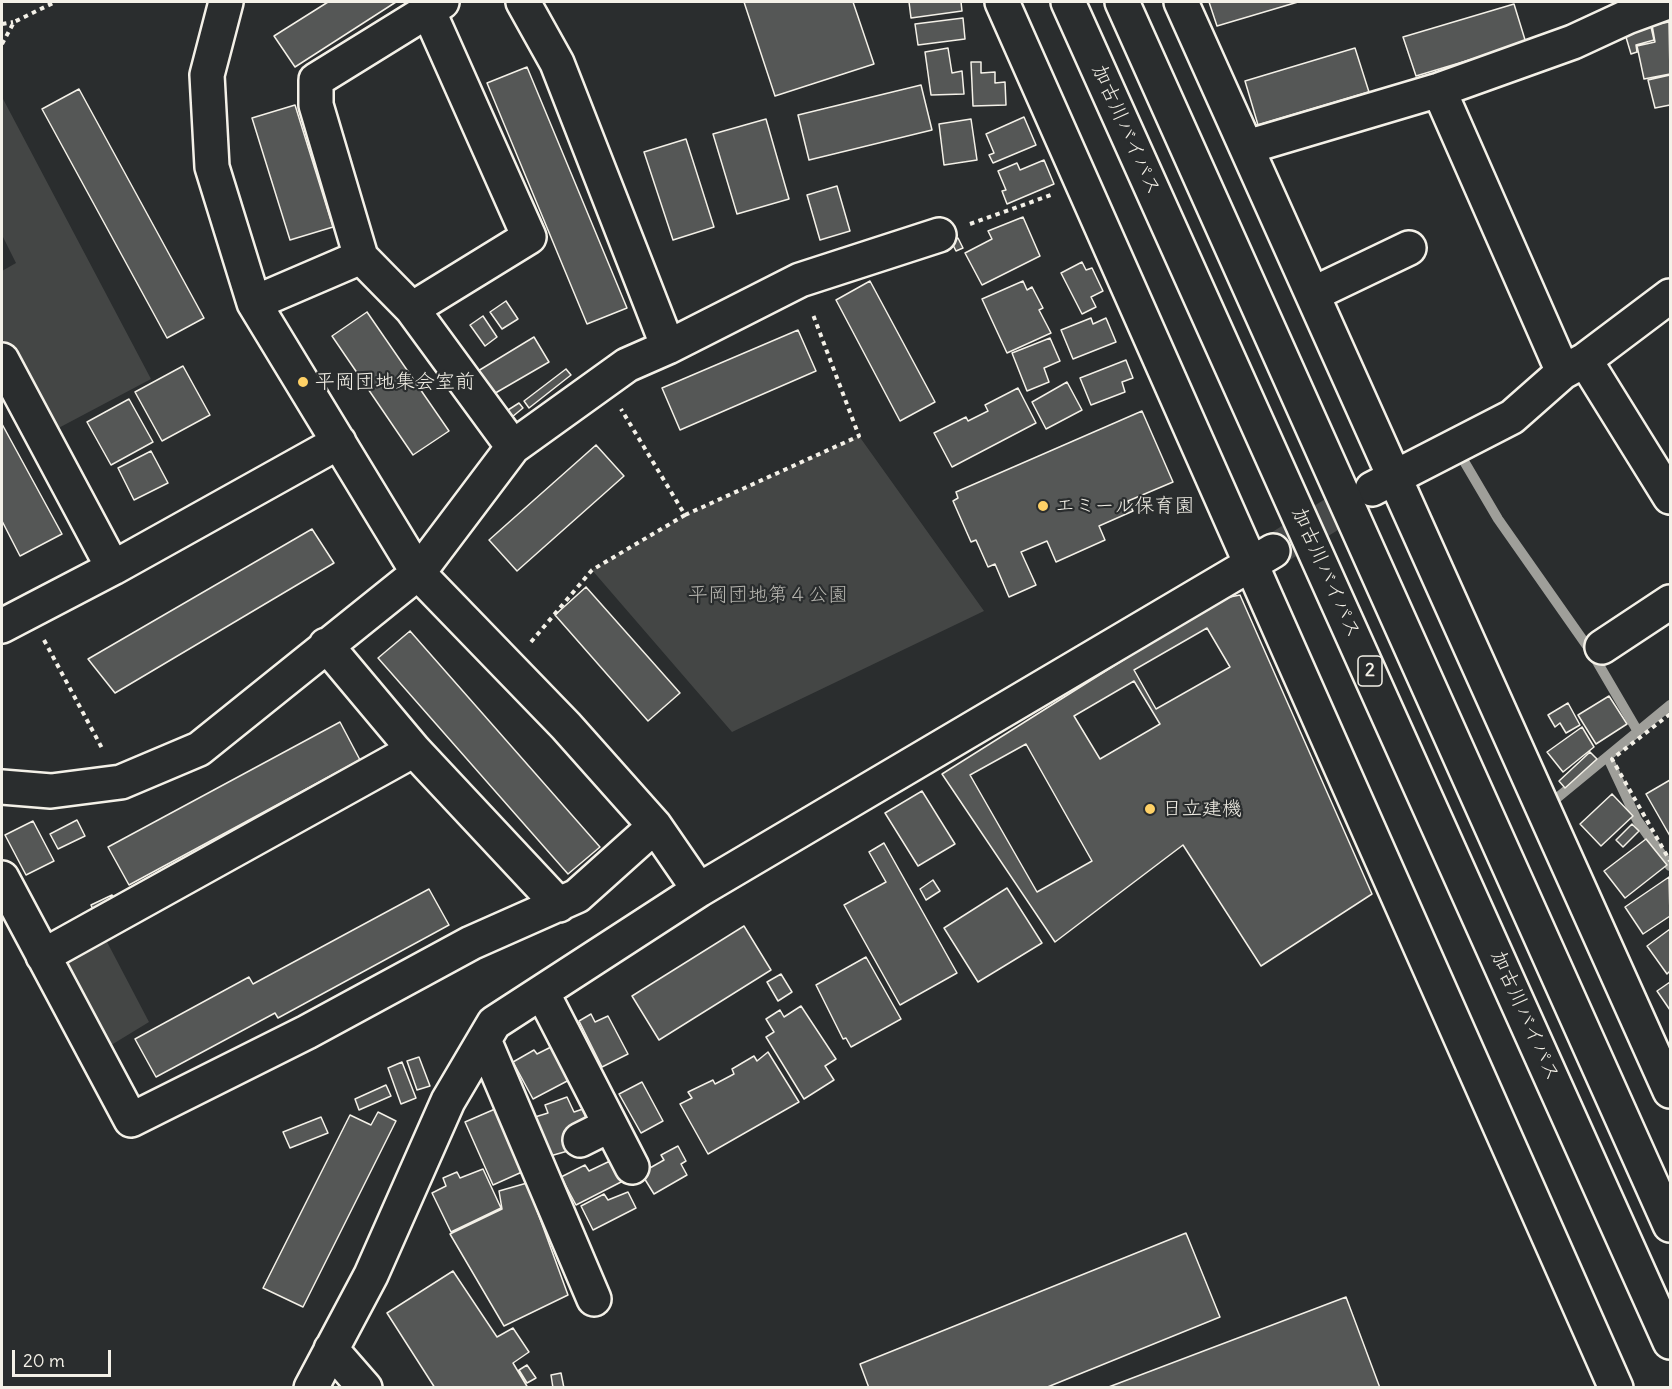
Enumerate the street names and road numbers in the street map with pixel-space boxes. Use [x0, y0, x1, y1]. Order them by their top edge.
street label: 加古川バイパス [1087, 61, 1165, 199]
street label: 加古川バイパス [1287, 504, 1365, 642]
road number: 2 [1358, 656, 1382, 686]
street label: 加古川バイパス [1486, 947, 1564, 1085]

